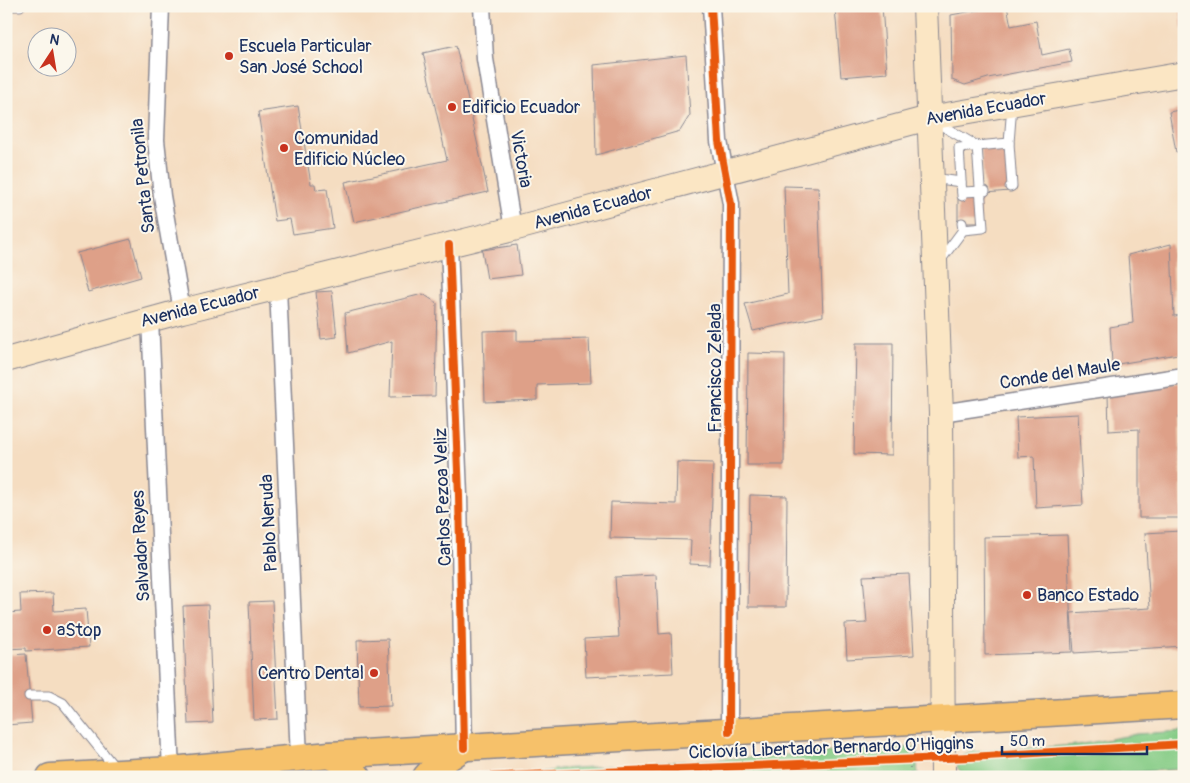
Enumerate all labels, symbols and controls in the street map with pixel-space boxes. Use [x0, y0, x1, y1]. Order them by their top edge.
north arrow [28, 28, 78, 78]
text: N [48, 30, 61, 49]
place label: Escuela Particular San José School [239, 35, 372, 79]
marker: Escuela Particular San José School [223, 50, 235, 62]
street label: Avenida Ecuador [924, 87, 1049, 131]
place label: Edificio Ecuador [462, 96, 581, 119]
marker: Edificio Ecuador [446, 101, 458, 113]
street label: Santa Petronila [126, 117, 160, 235]
place label: Comunidad Edificio Núcleo [294, 127, 406, 171]
street label: Victoria [505, 128, 537, 190]
marker: Comunidad Edificio Núcleo [278, 142, 290, 154]
street label: Avenida Ecuador [531, 181, 656, 235]
street label: Avenida Ecuador [138, 281, 263, 333]
street label: Francisco Zelada [704, 303, 727, 433]
street label: Conde del Maule [998, 353, 1122, 395]
street label: Carlos Pezoa Veliz [429, 427, 457, 567]
street label: Pablo Neruda [255, 473, 283, 573]
street label: Salvador Reyes [127, 490, 155, 602]
place label: Banco Estado [1037, 584, 1139, 607]
marker: Banco Estado [1021, 589, 1033, 601]
place label: aStop [57, 619, 101, 642]
marker: aStop [41, 624, 53, 636]
place label: Centro Dental [258, 662, 364, 685]
marker: Centro Dental [368, 667, 380, 679]
scale bar [1002, 723, 1148, 755]
street label: Ciclovía Libertador Bernardo O'Higgins [688, 732, 974, 764]
text: 50 m [1010, 732, 1045, 751]

